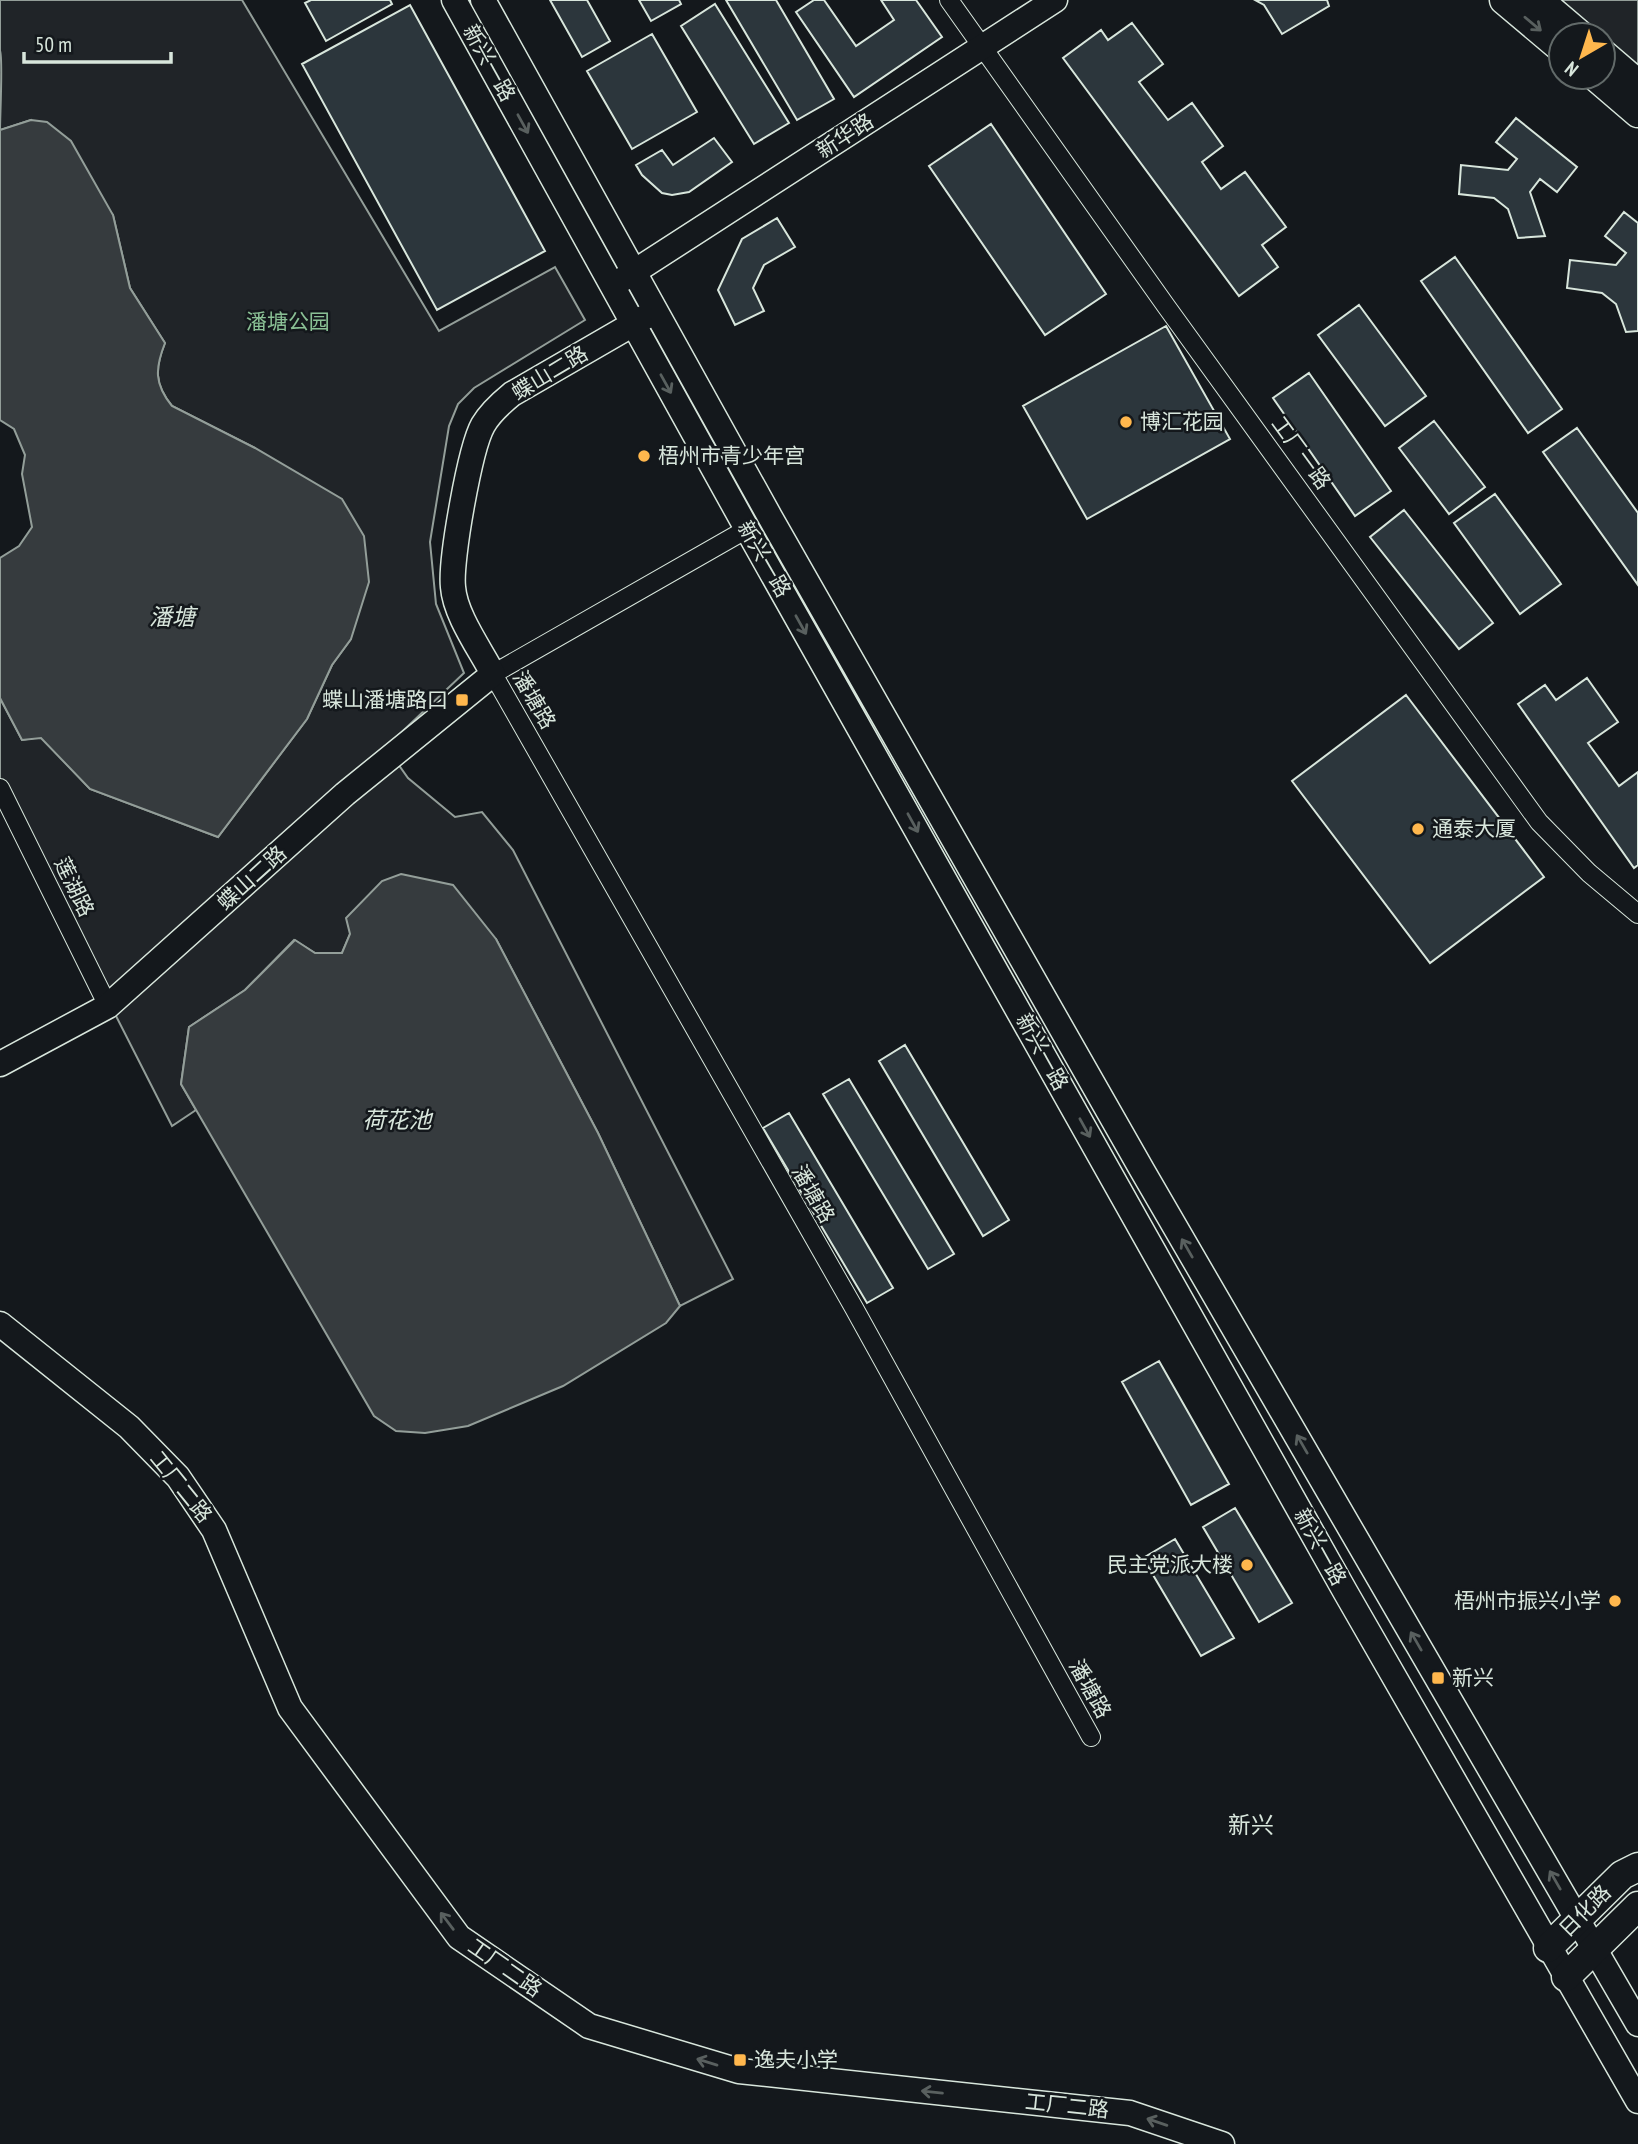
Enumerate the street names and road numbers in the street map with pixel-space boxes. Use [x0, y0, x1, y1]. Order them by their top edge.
street label: 新兴一路 [457, 19, 522, 106]
street label: 新华路 [811, 107, 878, 164]
street label: 蝶山二路 [507, 339, 593, 406]
street label: 工厂一路 [1266, 411, 1337, 495]
street label: 新兴一路 [732, 516, 797, 602]
street label: 潘塘路 [507, 666, 562, 734]
street label: 蝶山二路 [211, 839, 292, 916]
street label: 莲湖路 [49, 853, 100, 921]
street label: 新兴一路 [1010, 1008, 1075, 1095]
street label: 潘塘路 [786, 1160, 841, 1228]
street label: 工厂二路 [144, 1446, 218, 1528]
street label: 新兴一路 [1288, 1503, 1353, 1590]
street label: 潘塘路 [1063, 1655, 1118, 1723]
street label: 日化路 [1553, 1879, 1616, 1942]
street label: 工厂二路 [463, 1932, 547, 2003]
street label: 工厂二路 [1024, 2088, 1110, 2123]

